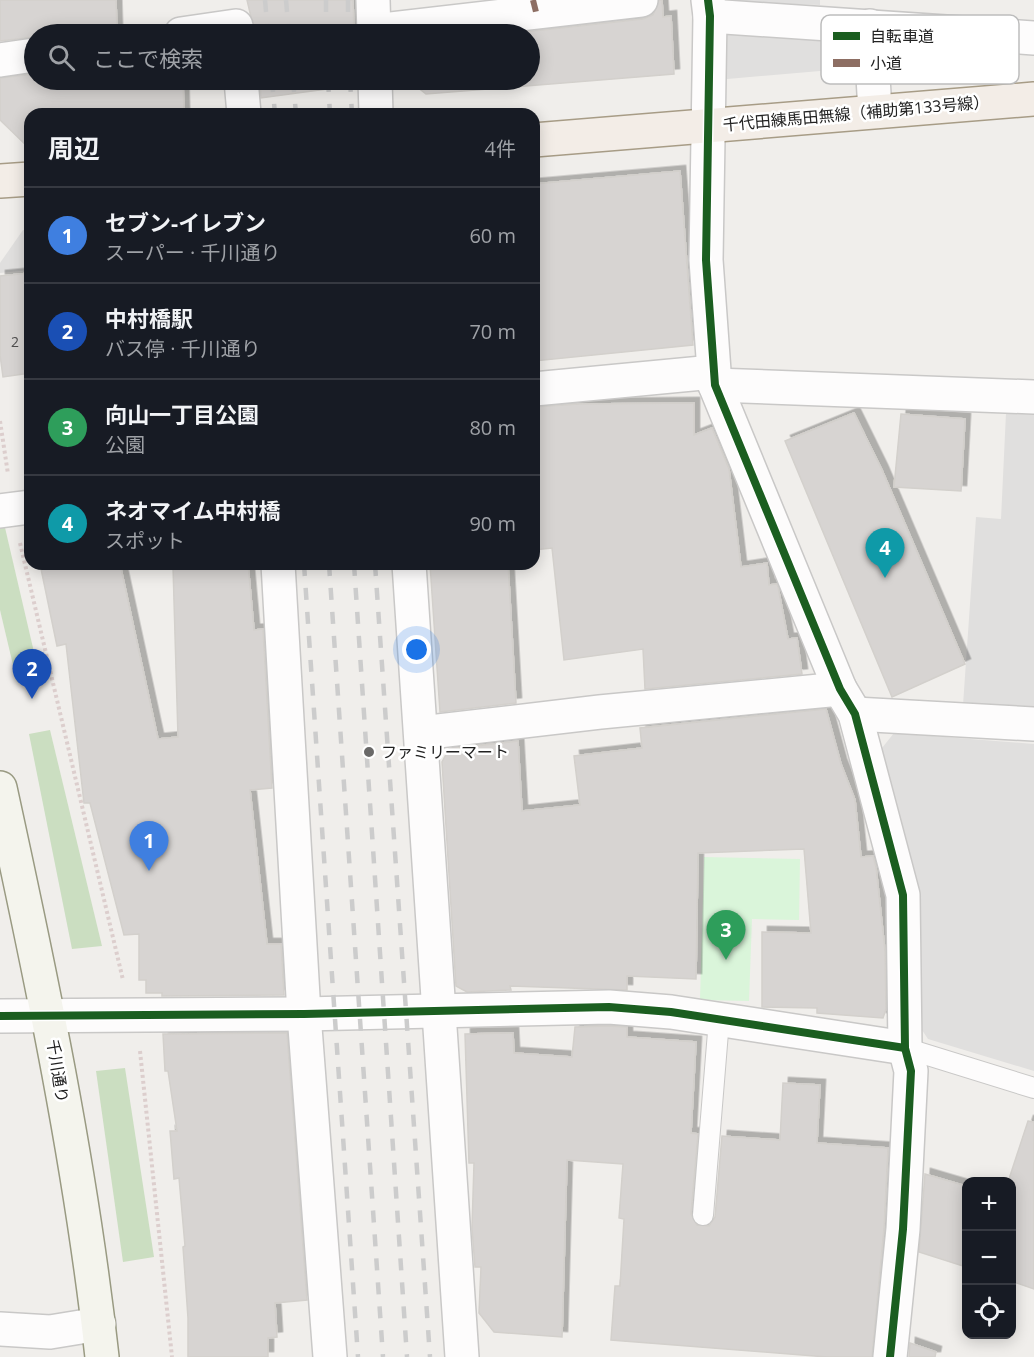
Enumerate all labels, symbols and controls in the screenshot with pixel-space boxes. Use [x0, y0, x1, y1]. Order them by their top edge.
legend [821, 15, 1019, 84]
search box [24, 24, 540, 90]
text: 自転車道 [870, 25, 934, 47]
icon: search [45, 41, 78, 74]
text: ここで検索 [93, 43, 203, 73]
text: 小道 [870, 52, 902, 74]
street label: 千代田練馬田無線（補助第133号線） [722, 90, 990, 136]
text: 周辺 [48, 130, 100, 166]
text: 4件 [485, 135, 516, 162]
text: セブン-イレブン [105, 207, 266, 237]
text: 1 [62, 222, 73, 249]
text: 60 m [469, 222, 516, 249]
text: スーパー · 千川通り [105, 239, 280, 266]
text: 中村橋駅 [105, 303, 193, 333]
text: 2 [62, 318, 73, 345]
text: 70 m [469, 318, 516, 345]
house number: 2 [11, 332, 19, 351]
text: バス停 · 千川通り [105, 335, 261, 362]
text: 向山一丁目公園 [105, 399, 259, 429]
text: 3 [62, 414, 73, 441]
text: 80 m [469, 414, 516, 441]
text: 公園 [105, 431, 145, 458]
text: ネオマイム中村橋 [105, 495, 281, 525]
text: 4 [62, 510, 73, 537]
text: 90 m [469, 510, 516, 537]
text: スポット [105, 527, 185, 554]
pin: 4 [866, 528, 904, 578]
your location [402, 635, 431, 664]
pin: 2 [12, 650, 51, 699]
place label: ファミリーマート [381, 741, 509, 763]
marker: ファミリーマート [362, 745, 376, 759]
pin: 1 [130, 822, 168, 871]
pin: 3 [706, 910, 746, 960]
street label: 千川通り [42, 1038, 74, 1104]
map controls [962, 1177, 1016, 1339]
button: + [962, 1177, 1016, 1231]
button: − [962, 1231, 1016, 1285]
button: locate [962, 1285, 1016, 1339]

